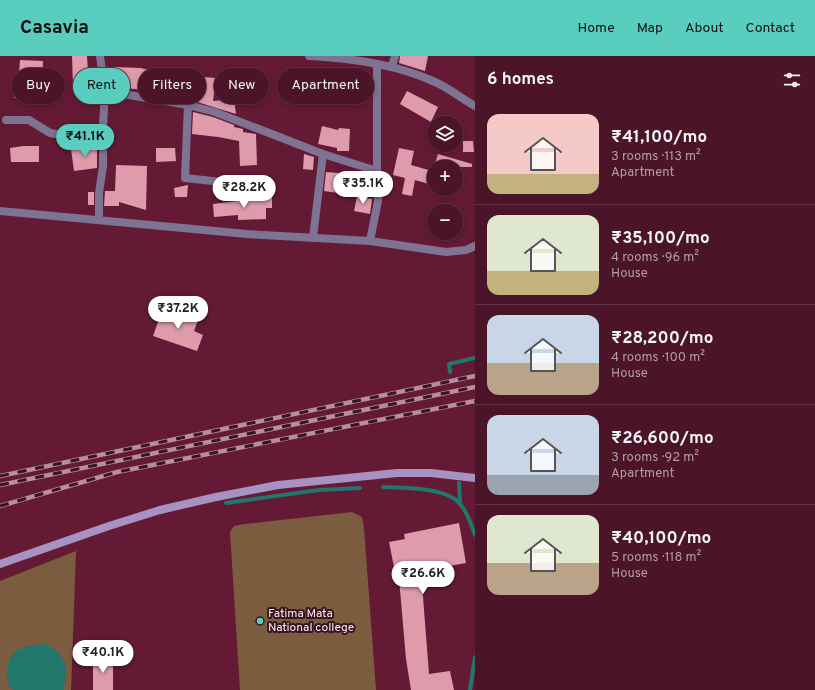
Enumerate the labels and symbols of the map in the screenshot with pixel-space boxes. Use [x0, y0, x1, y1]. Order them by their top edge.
pin: ₹41.1K [52, 124, 118, 158]
pin: ₹35.1K [330, 171, 396, 205]
pin: ₹28.2K [211, 175, 277, 209]
pin: ₹37.2K [145, 296, 211, 330]
pin: ₹26.6K [390, 561, 456, 595]
place label: Fatima Mata National college [268, 606, 354, 636]
marker: Fatima Mata National college [255, 616, 265, 626]
pin: ₹40.1K [70, 640, 136, 674]

